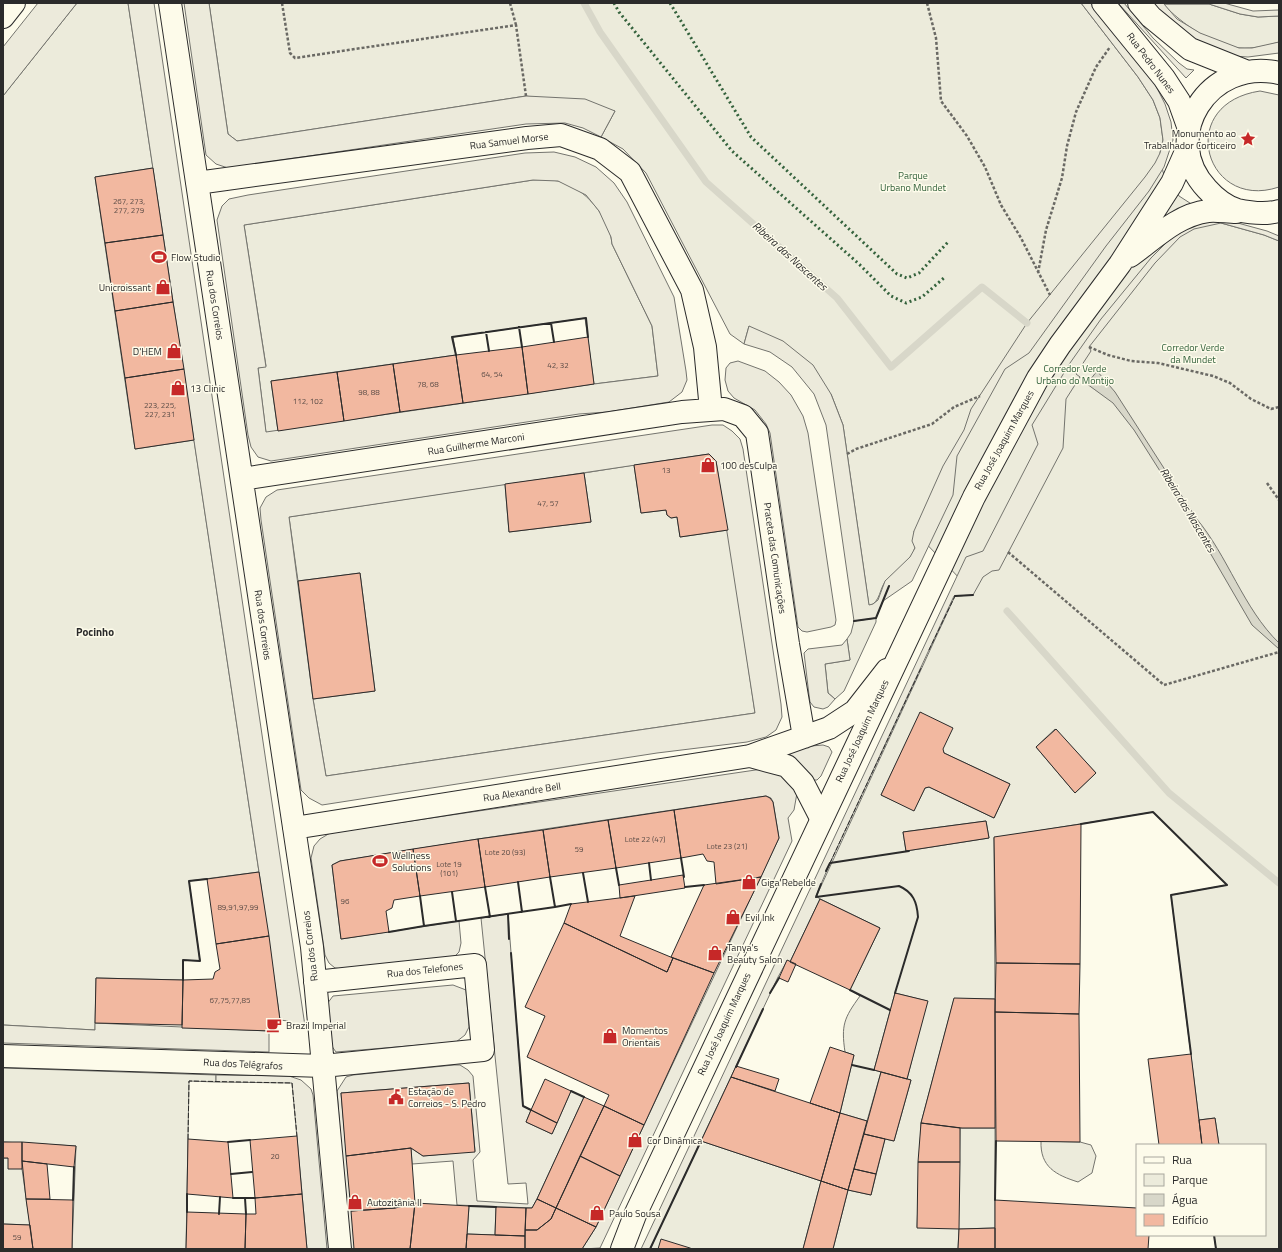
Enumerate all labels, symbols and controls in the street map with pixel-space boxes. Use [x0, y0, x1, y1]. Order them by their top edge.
street label: Rua Pedro Nunes [1123, 29, 1179, 97]
place label: Monumento ao Trabalhador Corticeiro [1144, 126, 1236, 153]
street label: Rua Samuel Morse [469, 129, 549, 153]
place icon: Monumento ao Trabalhador Corticeiro [1239, 130, 1257, 148]
park label: Parque Urbano Mundet [880, 168, 946, 195]
house number: 267, 273, 277, 279 [113, 195, 145, 216]
water label: Ribeira das Nascentes [749, 218, 832, 295]
sports icon: Flow Studio [150, 248, 168, 266]
place label: Flow Studio [171, 250, 221, 265]
street label: Rua dos Correios [202, 269, 228, 341]
shop icon: Unicroissant [154, 278, 172, 296]
place label: Unicroissant [99, 280, 151, 295]
park label: Corredor Verde da Mundet [1162, 340, 1224, 367]
shop icon: D'HEM [165, 342, 183, 360]
place label: D'HEM [133, 344, 162, 359]
house number: 42, 32 [547, 359, 569, 371]
park label: Corredor Verde Urbano do Montijo [1036, 361, 1114, 388]
house number: 64, 54 [481, 368, 503, 380]
house number: 78, 68 [417, 378, 439, 390]
shop icon: 13 Clinic [169, 379, 187, 397]
place label: 13 Clinic [190, 381, 225, 396]
house number: 98, 88 [358, 386, 380, 398]
street label: Rua José Joaquim Marques [970, 387, 1038, 493]
house number: 112, 102 [293, 395, 323, 407]
house number: 223, 225, 227, 231 [144, 399, 176, 420]
street label: Rua Guilherme Marconi [426, 429, 526, 459]
shop icon: 100 desCulpa [699, 456, 717, 474]
place label: 100 desCulpa [720, 458, 777, 473]
house number: 13 [662, 464, 670, 476]
water label: Ribeira das Nascentes [1156, 465, 1220, 556]
house number: 47, 57 [537, 497, 559, 509]
street label: Praceta das Comunicações [760, 501, 790, 615]
street label: Rua dos Correios [251, 589, 275, 661]
district label: Pocinho [76, 624, 114, 640]
street label: Rua José Joaquim Marques [832, 677, 893, 785]
street label: Rua Alexandre Bell [482, 778, 562, 806]
house number: Lote 22 (47) [625, 833, 665, 845]
house number: Lote 23 (21) [707, 840, 747, 852]
house number: 59 [575, 843, 584, 855]
house number: Lote 20 (93) [485, 846, 525, 858]
place label: Wellness Solutions [392, 848, 432, 875]
sports icon: Wellness Solutions [371, 852, 389, 870]
house number: Lote 19 (101) [436, 858, 462, 879]
shop icon: Giga Rebelde [740, 873, 758, 891]
place label: Giga Rebelde [761, 875, 816, 890]
house number: 96 [341, 895, 350, 907]
house number: 89,91,97,99 [217, 901, 259, 913]
shop icon: Evil Ink [724, 908, 742, 926]
street label: Rua dos Correios [298, 910, 322, 982]
place label: Evil Ink [745, 910, 775, 925]
place label: Tanya's Beauty Salon [727, 940, 782, 967]
shop icon: Tanya's Beauty Salon [706, 944, 724, 962]
street label: Rua dos Telefones [386, 959, 464, 981]
street label: Rua José Joaquim Marques [694, 970, 755, 1078]
house number: 67,75,77,85 [209, 994, 251, 1006]
cafe icon: Brazil Imperial [265, 1016, 283, 1034]
place label: Brazil Imperial [286, 1018, 346, 1033]
place label: Momentos Orientais [622, 1023, 668, 1050]
shop icon: Momentos Orientais [601, 1027, 619, 1045]
street label: Rua dos Telégrafos [203, 1054, 283, 1074]
place label: Estação de Correios - S. Pedro [408, 1084, 486, 1111]
public building icon: Estação de Correios - S. Pedro [387, 1088, 405, 1106]
shop icon: Cor Dinâmica [626, 1131, 644, 1149]
place label: Cor Dinâmica [647, 1133, 702, 1148]
legend [1136, 1144, 1266, 1236]
house number: 20 [271, 1150, 280, 1162]
text: Rua [1172, 1150, 1192, 1169]
text: Parque [1172, 1170, 1208, 1189]
text: Água [1172, 1190, 1198, 1209]
shop icon: Autozitânia II [346, 1193, 364, 1211]
place label: Autozitânia II [367, 1195, 422, 1210]
shop icon: Paulo Sousa [588, 1204, 606, 1222]
place label: Paulo Sousa [609, 1206, 661, 1221]
text: Edifício [1172, 1210, 1208, 1229]
house number: 59 [13, 1231, 22, 1243]

